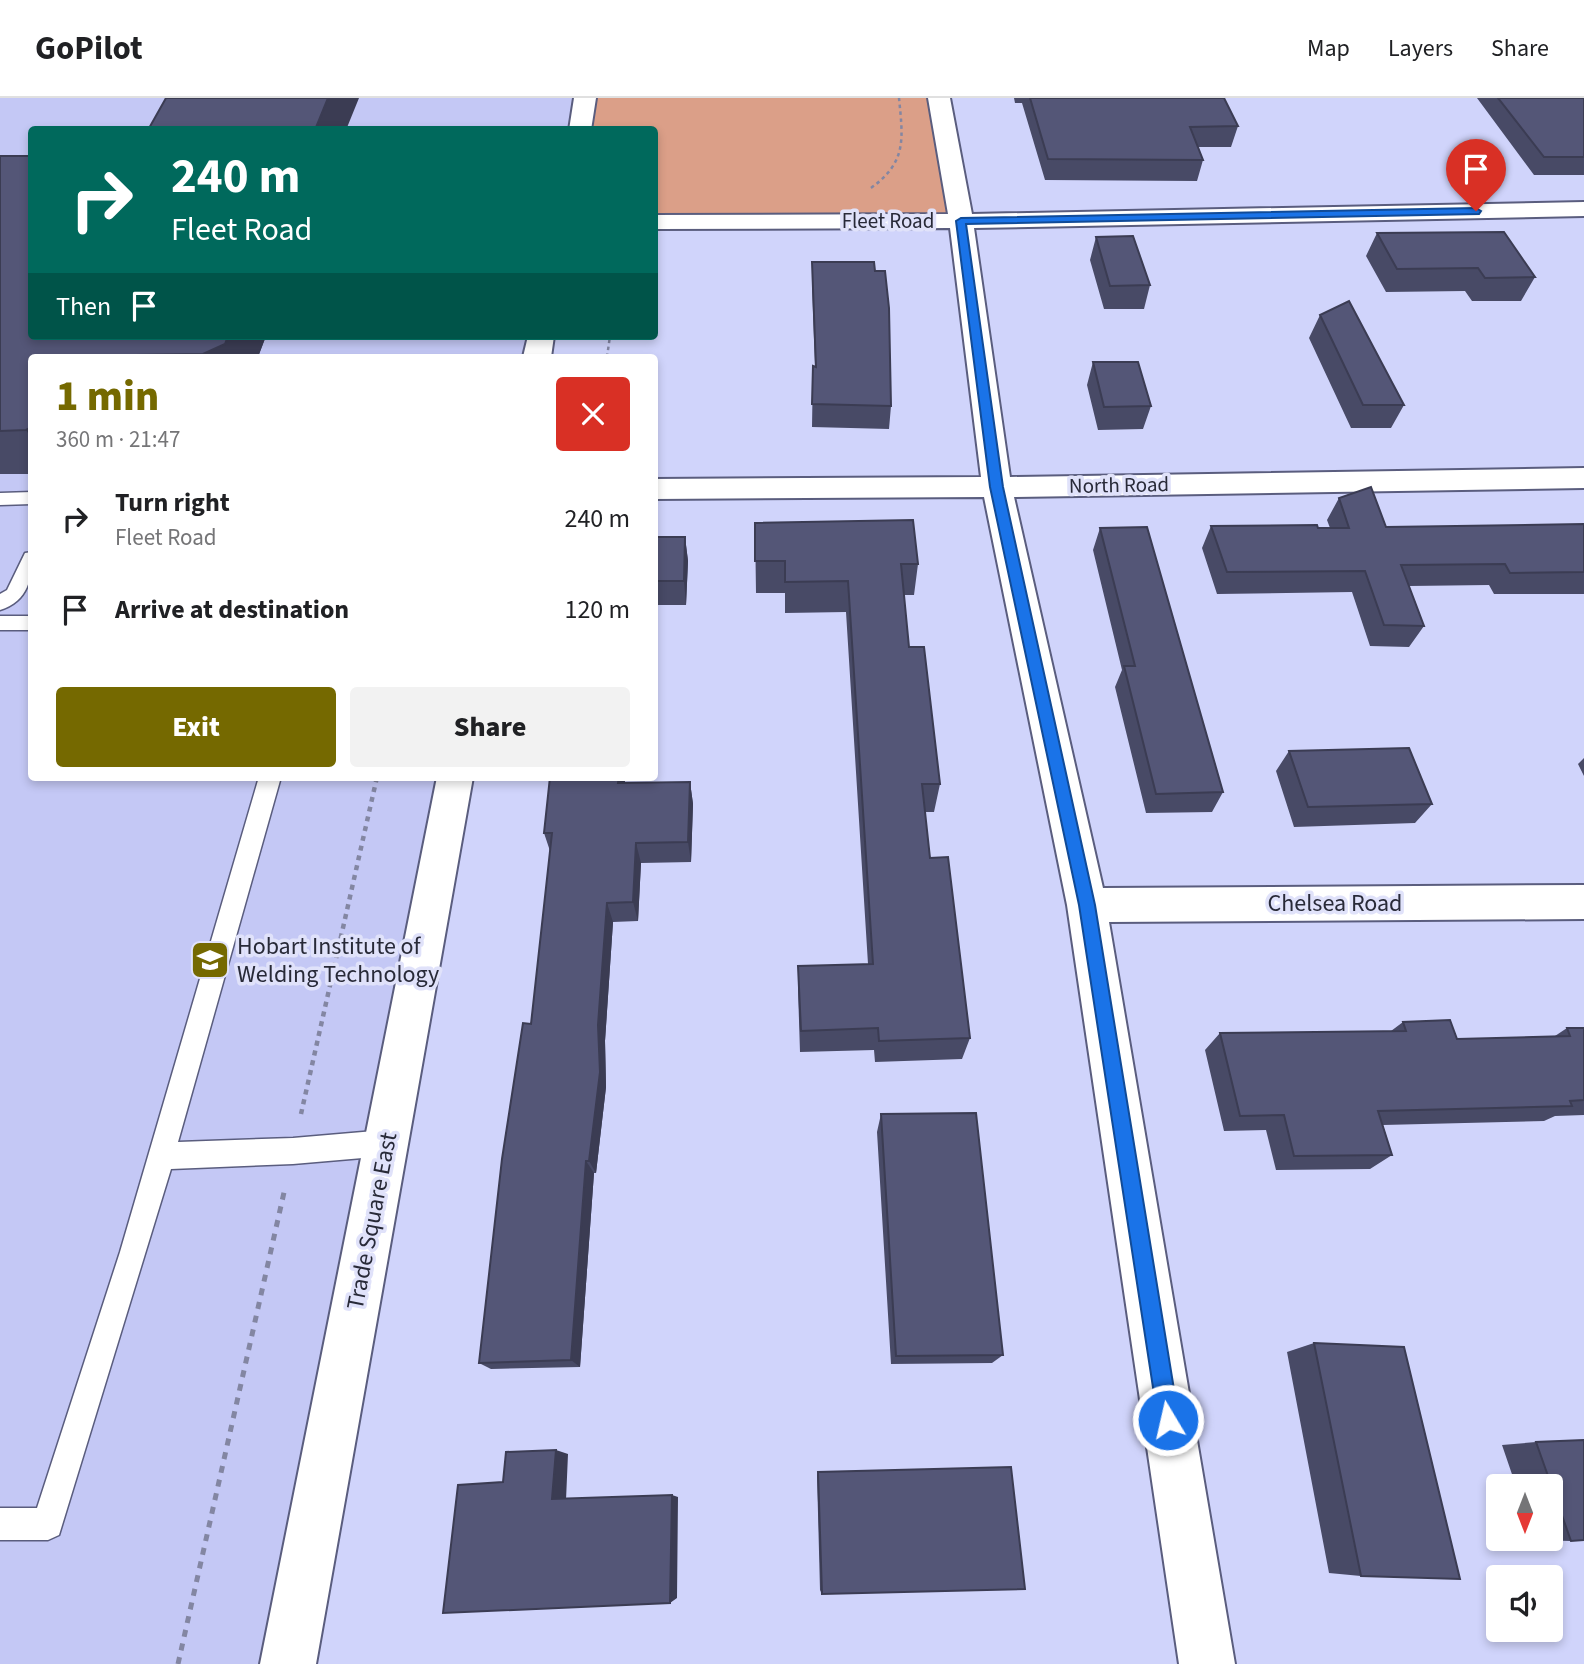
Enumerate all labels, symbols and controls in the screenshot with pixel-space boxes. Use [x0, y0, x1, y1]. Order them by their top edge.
text: GoPilot [35, 25, 143, 72]
text: Map [1307, 31, 1350, 66]
text: Layers [1388, 31, 1453, 66]
text: Share [1491, 31, 1549, 66]
pin [1446, 139, 1506, 211]
text: 240 m [171, 142, 300, 212]
icon: arrive [1457, 150, 1495, 188]
icon: right [56, 154, 147, 245]
street label: Fleet Road [842, 206, 934, 236]
text: Fleet Road [171, 207, 312, 253]
icon: arrive [125, 287, 163, 325]
text: Then [56, 288, 111, 325]
text: 1 min [56, 367, 159, 427]
button: close [556, 377, 630, 451]
text: 360 m · 21:47 [56, 423, 180, 456]
street label: North Road [1069, 469, 1169, 501]
text: Turn right [115, 484, 230, 521]
icon: right [56, 500, 94, 538]
text: 240 m [564, 500, 630, 537]
text: Fleet Road [115, 521, 217, 554]
icon: arrive [56, 591, 94, 629]
text: Arrive at destination [115, 591, 349, 628]
text: 120 m [564, 591, 630, 628]
button: Exit [56, 687, 336, 767]
button: Share [350, 687, 630, 767]
street label: Chelsea Road [1268, 886, 1402, 921]
place label: Hobart Institute of Welding Technology [237, 929, 439, 992]
school or university icon: Hobart Institute of Welding Technology [189, 939, 231, 981]
street label: Trade Square East [338, 1129, 406, 1313]
position arrow [1131, 1383, 1205, 1457]
north arrow [1486, 1474, 1563, 1550]
map controls [1486, 1474, 1563, 1642]
button: sound [1486, 1565, 1563, 1642]

